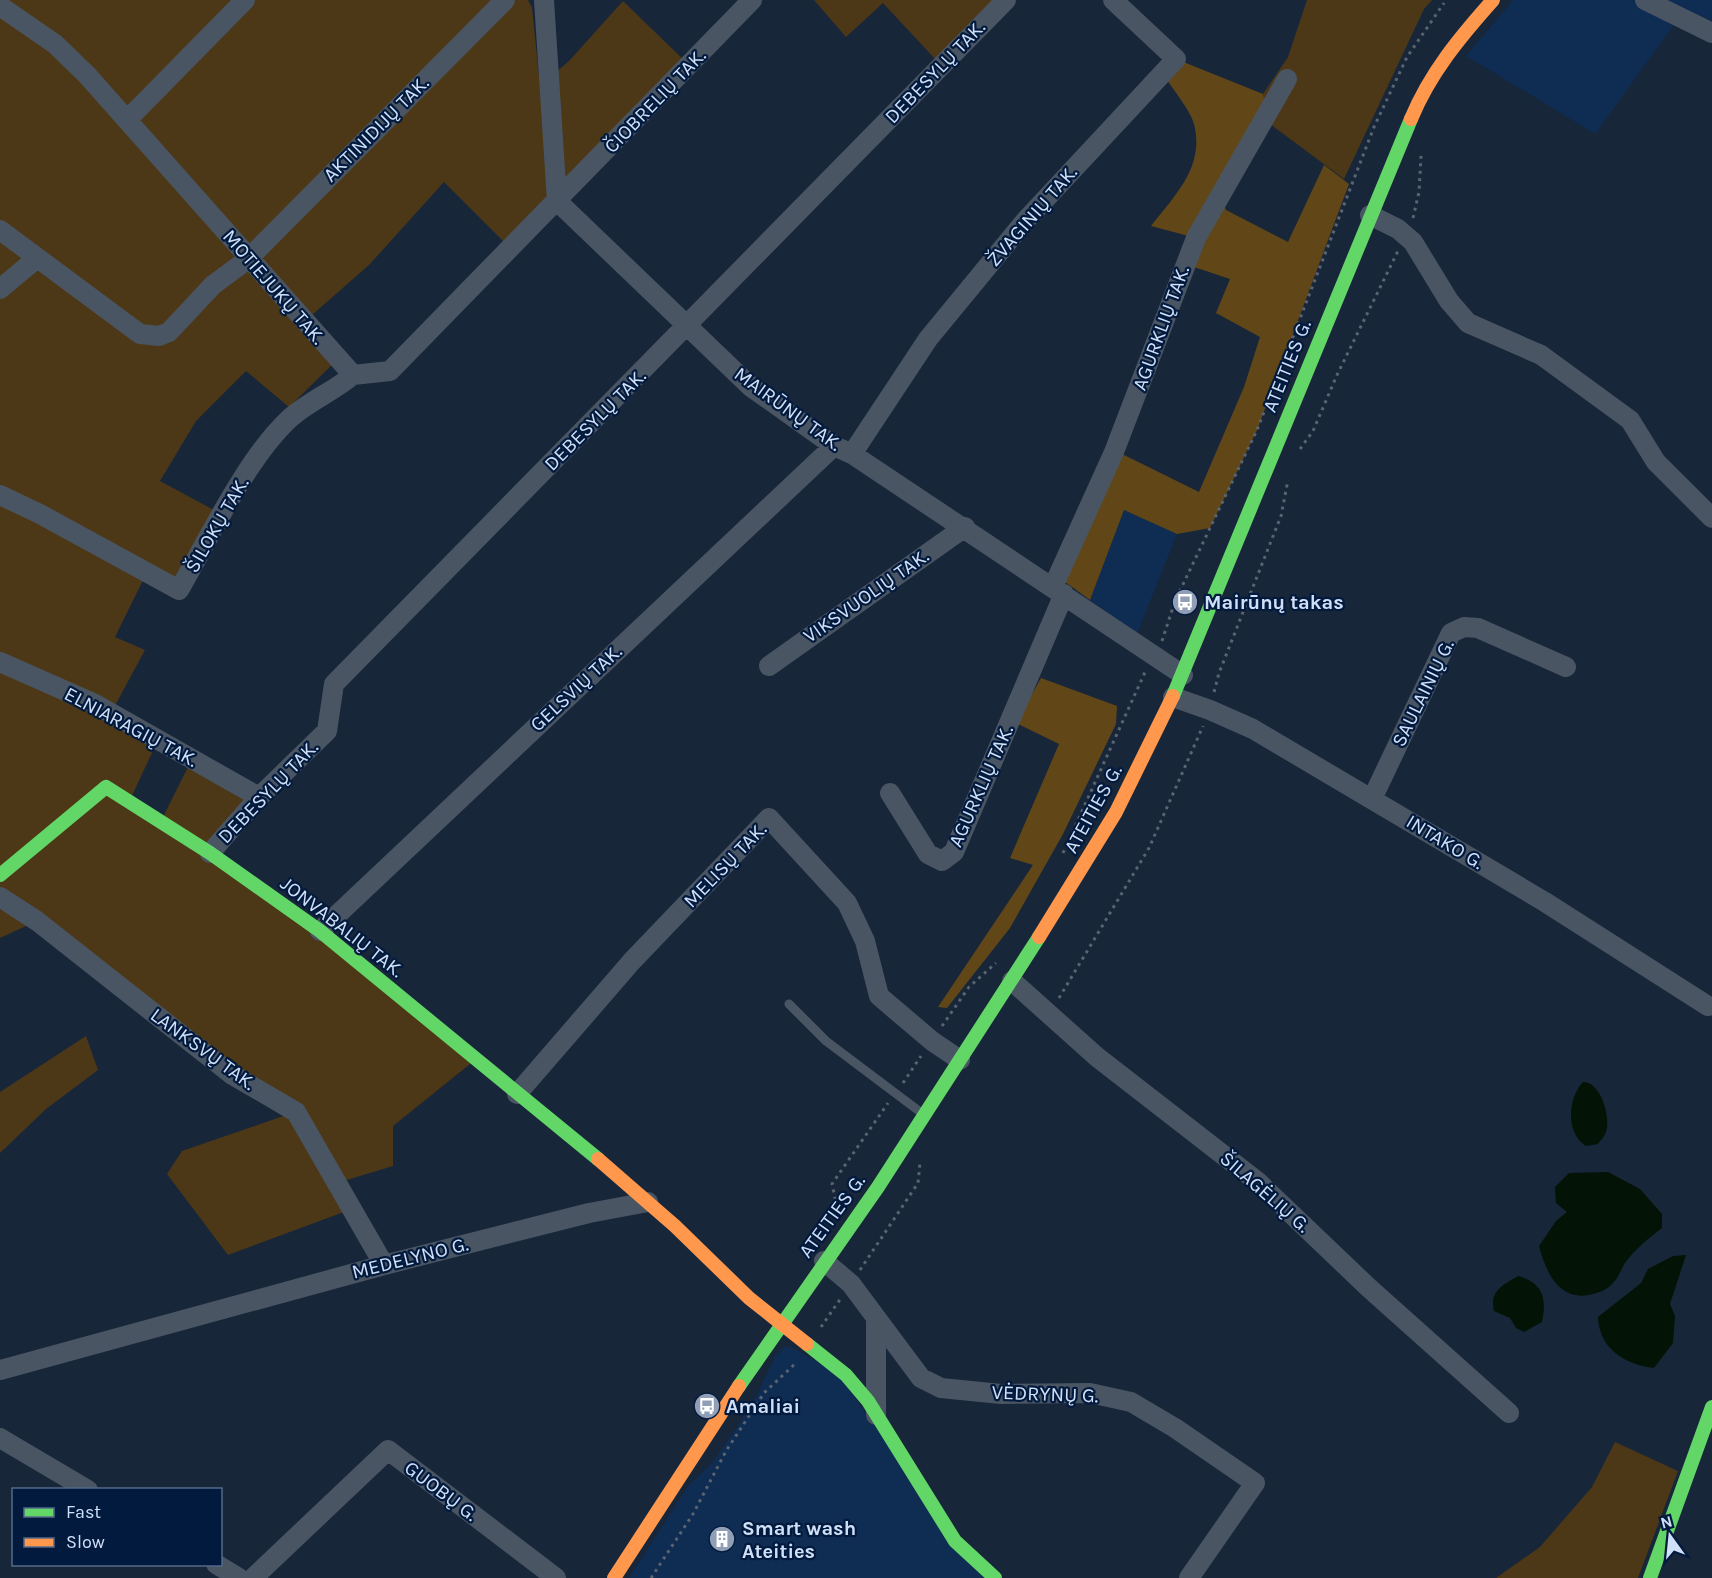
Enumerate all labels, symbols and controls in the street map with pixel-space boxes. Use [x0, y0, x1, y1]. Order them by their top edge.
street label: DEBESYLŲ TAK. [880, 16, 990, 128]
street label: ČIOBRELIŲ TAK. [599, 43, 710, 158]
street label: AKTINIDIJŲ TAK. [319, 72, 433, 186]
street label: ŽVAGINIŲ TAK. [981, 160, 1082, 271]
street label: MOTIEJUKŲ TAK. [218, 225, 330, 349]
street label: AGURKLIŲ TAK. [1128, 263, 1194, 393]
street label: ATEITIES G. [1258, 316, 1316, 416]
street label: MAIRŪNŲ TAK. [730, 362, 846, 456]
street label: DEBESYLŲ TAK. [539, 364, 651, 476]
street label: ŠILOKŲ TAK. [180, 473, 254, 577]
street label: VIKSVUOLIŲ TAK. [799, 544, 933, 648]
bus stop icon: Mairūnų takas [1170, 587, 1200, 617]
place label: Mairūnų takas [1204, 591, 1344, 614]
street label: SAULAINIŲ G. [1387, 636, 1459, 750]
street label: GELSVIŲ TAK. [526, 640, 626, 736]
street label: ELNIARAGIŲ TAK. [60, 682, 202, 772]
street label: AGURKLIŲ TAK. [944, 721, 1018, 851]
street label: DEBESYLŲ TAK. [213, 736, 323, 848]
street label: ATEITIES G. [1059, 761, 1127, 857]
street label: INTAKO G. [1402, 810, 1488, 874]
street label: MELISŲ TAK. [679, 818, 771, 912]
street label: JONVABALIŲ TAK. [276, 872, 408, 982]
street label: LANKSVŲ TAK. [146, 1003, 260, 1095]
street label: ŠILAGĖLIŲ G. [1215, 1146, 1315, 1237]
street label: ATEITIES G. [794, 1170, 870, 1262]
street label: MEDELYNO G. [349, 1232, 471, 1284]
street label: VĖDRYNŲ G. [991, 1381, 1099, 1407]
bus stop icon: Amaliai [692, 1391, 722, 1421]
place label: Amaliai [726, 1395, 800, 1418]
street label: GUOBŲ G. [400, 1456, 482, 1526]
legend [12, 1488, 222, 1566]
text: Fast [66, 1501, 101, 1523]
north arrow [1640, 1506, 1700, 1566]
text: N [1658, 1511, 1674, 1533]
place label: Smart wash Ateities [742, 1517, 856, 1563]
building icon: Smart wash Ateities [707, 1524, 737, 1554]
text: Slow [66, 1531, 105, 1553]

